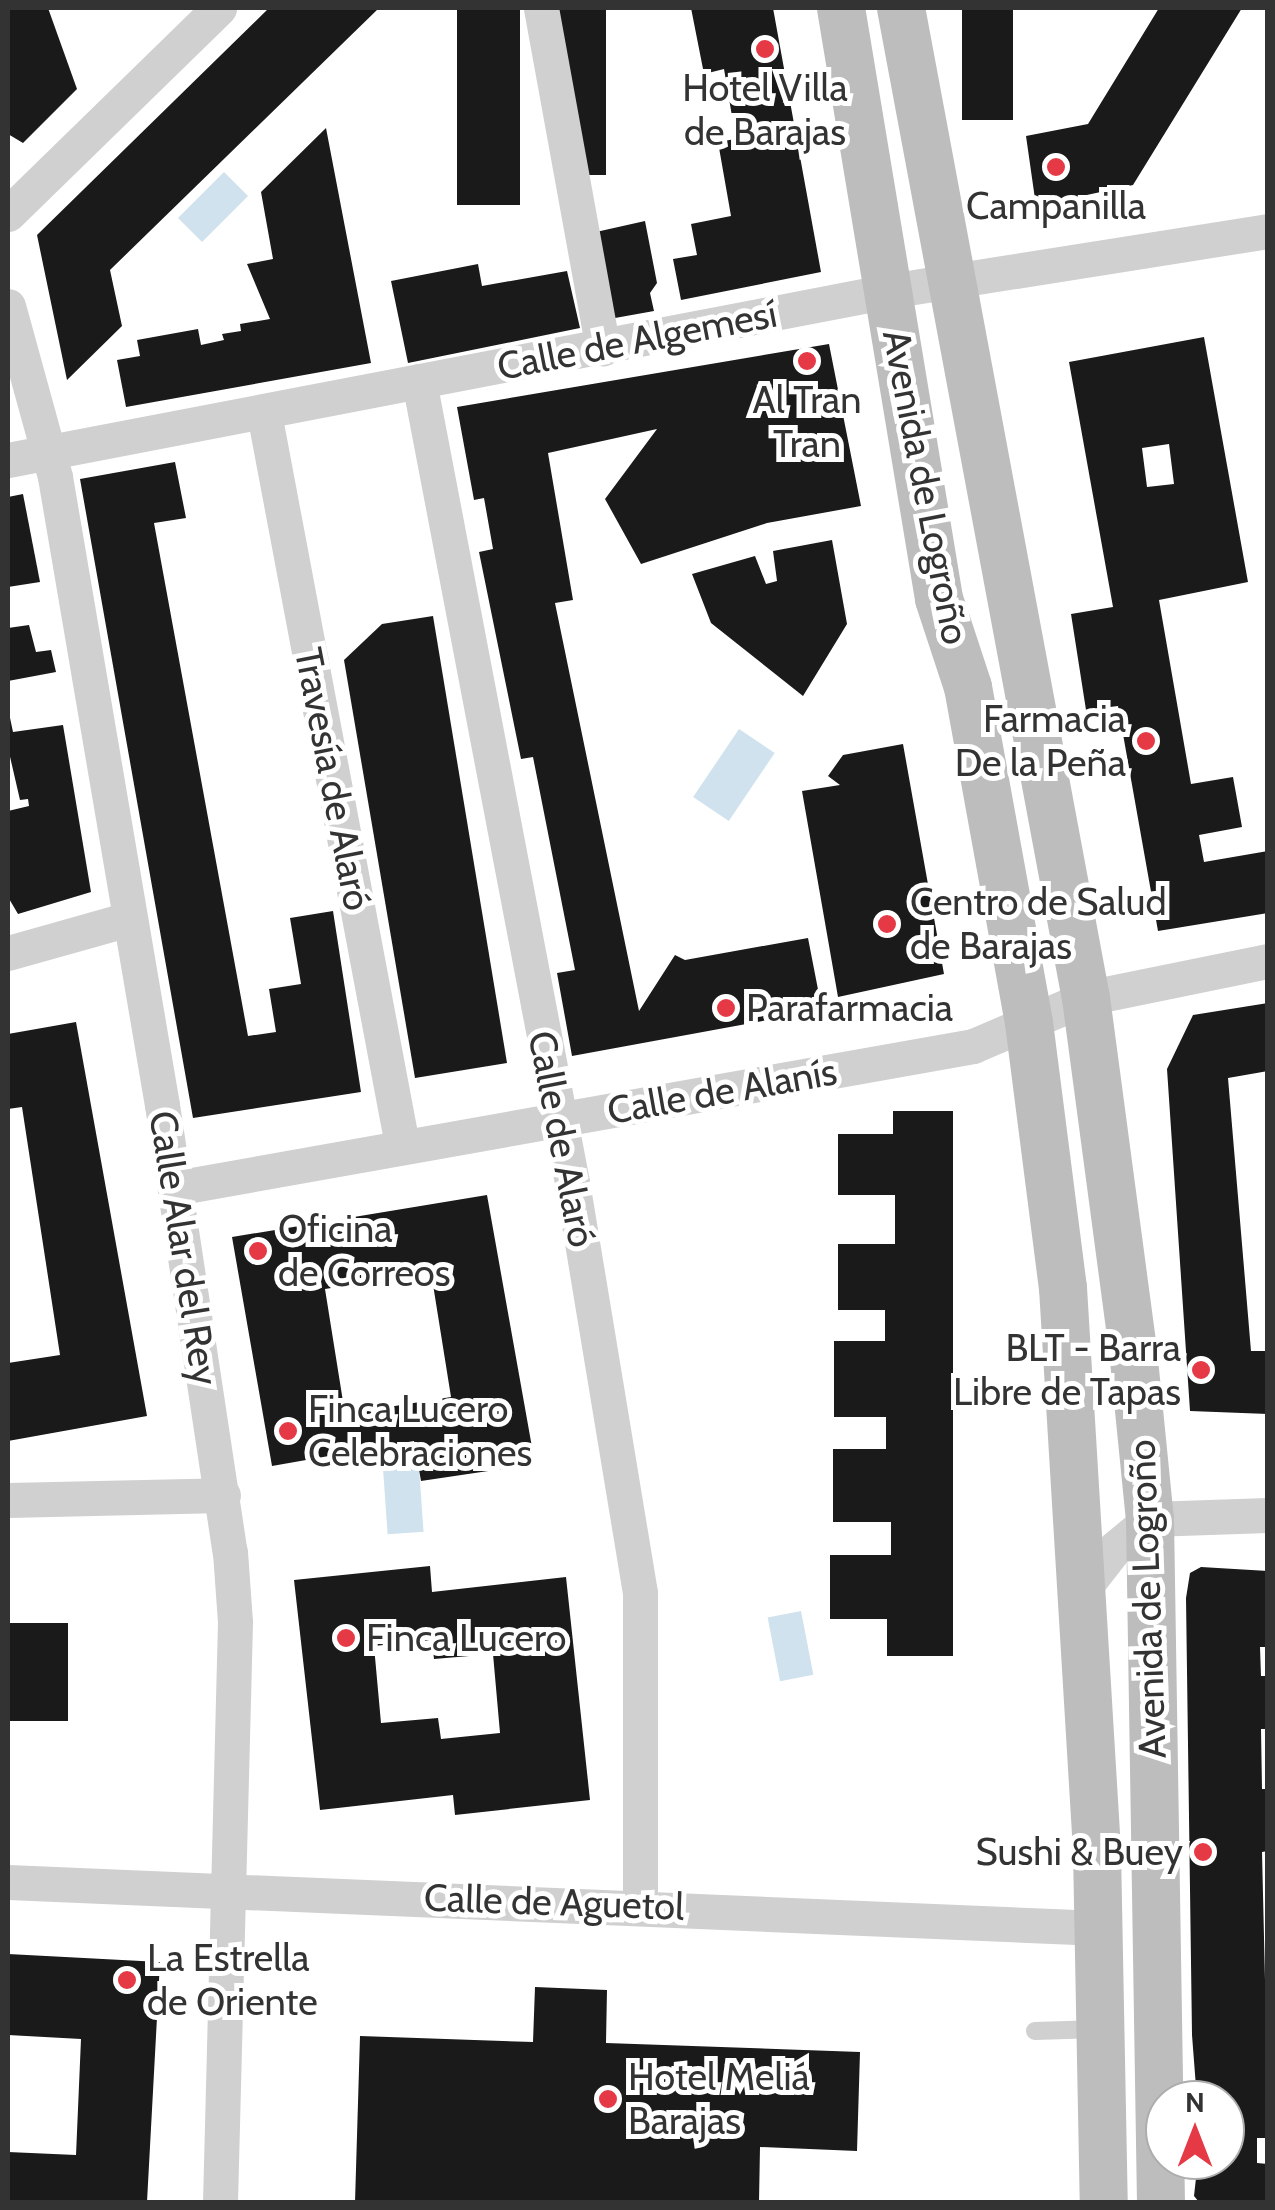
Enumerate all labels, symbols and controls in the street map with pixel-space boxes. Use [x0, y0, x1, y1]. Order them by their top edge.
marker: Hotel Villa de Barajas [754, 38, 776, 60]
place label: Hotel Villa de Barajas [682, 65, 848, 154]
marker: Campanilla [1045, 156, 1067, 178]
place label: Campanilla [966, 183, 1146, 229]
street label: Calle de Algemesí [493, 291, 781, 389]
street label: Avenida de Logroño [873, 326, 979, 648]
marker: Al Tran Tran [796, 350, 818, 372]
place label: Al Tran Tran [753, 377, 861, 466]
street label: Travesía de Alaró [285, 644, 381, 914]
place label: Farmacia De la Peña [955, 696, 1126, 786]
marker: Farmacia De la Peña [1135, 730, 1157, 752]
place label: Centro de Salud de Barajas [910, 879, 1167, 968]
marker: Centro de Salud de Barajas [874, 911, 900, 937]
place label: Parafarmacia [746, 985, 953, 1031]
marker: Parafarmacia [715, 997, 737, 1019]
street label: Calle de Alaró [519, 1027, 605, 1251]
street label: Calle de Alanís [604, 1048, 840, 1134]
street label: Calle Alar del Rey [140, 1108, 228, 1388]
place label: Oficina de Correos [278, 1206, 450, 1296]
marker: Oficina de Correos [247, 1240, 269, 1262]
place label: BLT - Barra Libre de Tapas [953, 1325, 1181, 1415]
marker: BLT - Barra Libre de Tapas [1190, 1359, 1212, 1381]
place label: Finca Lucero Celebraciones [308, 1386, 532, 1476]
marker: Finca Lucero Celebraciones [277, 1420, 299, 1442]
street label: Avenida de Logroño [1119, 1439, 1175, 1759]
place label: Finca Lucero [366, 1615, 566, 1661]
marker: Finca Lucero [335, 1627, 357, 1649]
place label: Sushi & Buey [976, 1829, 1183, 1875]
marker: Sushi & Buey [1192, 1841, 1214, 1863]
street label: Calle de Aguetol [423, 1875, 685, 1929]
place label: La Estrella de Oriente [147, 1935, 318, 2025]
marker: La Estrella de Oriente [116, 1969, 138, 1991]
place label: Hotel Meliá Barajas [628, 2054, 810, 2144]
north arrow [1145, 2080, 1245, 2180]
text: N [1185, 2085, 1205, 2119]
marker: Hotel Meliá Barajas [597, 2088, 619, 2110]

